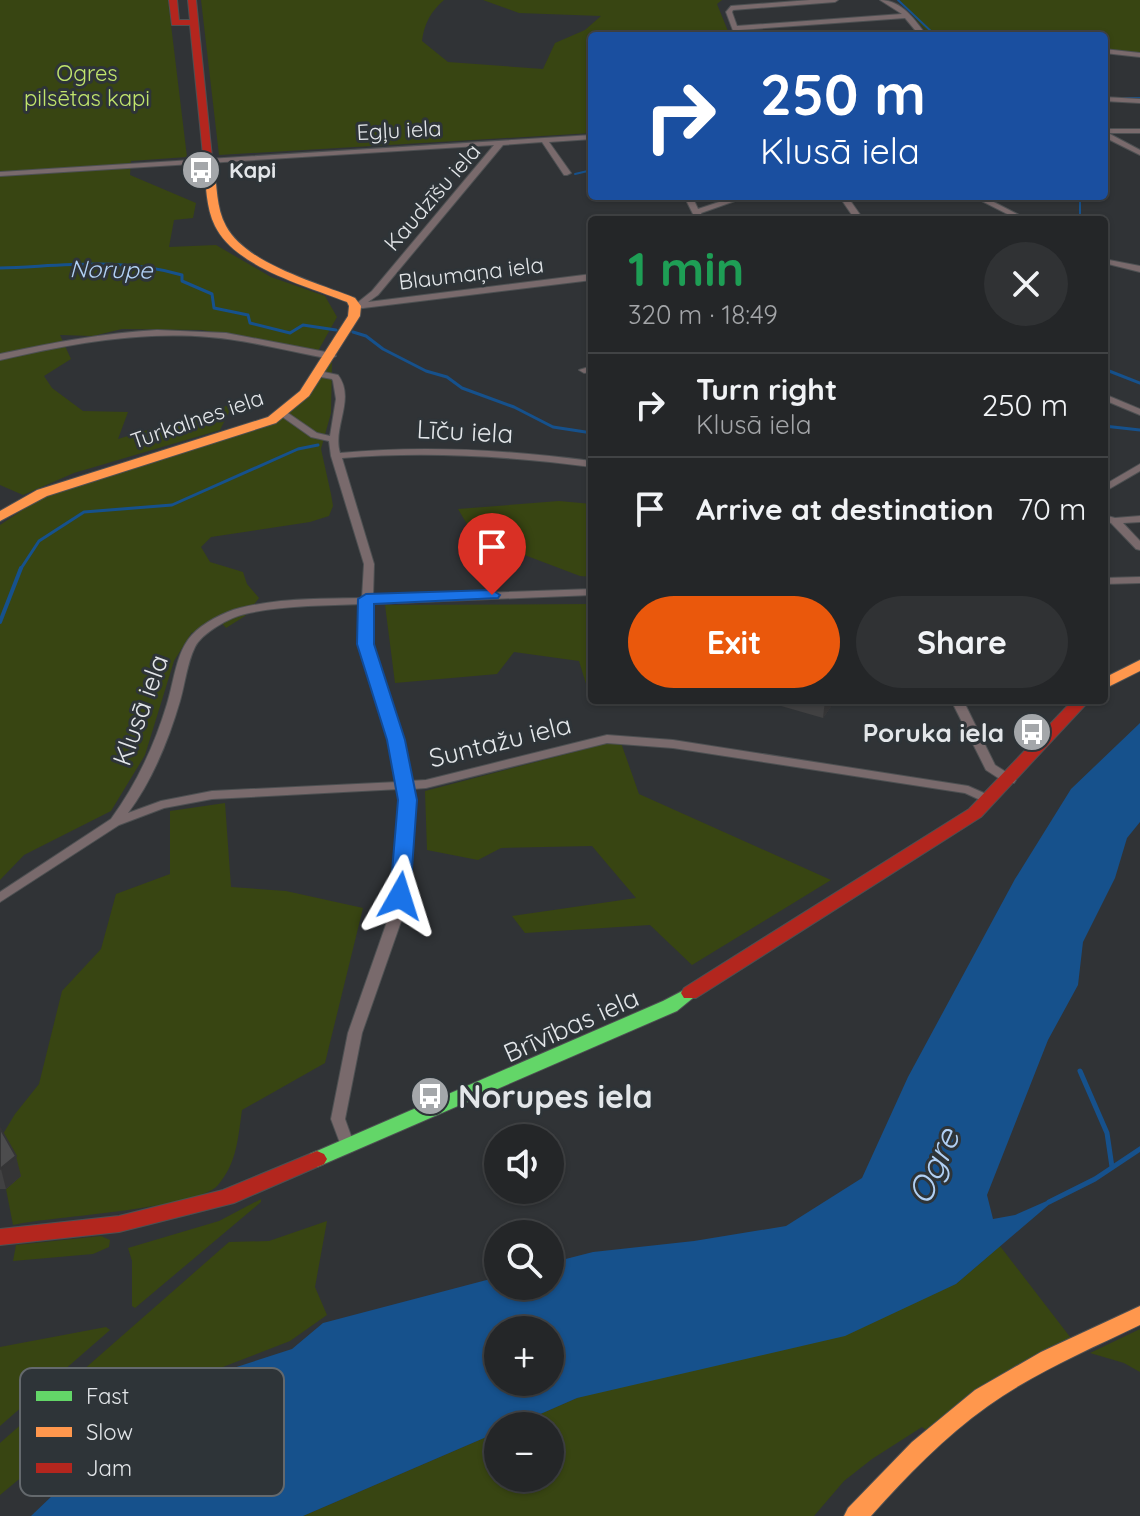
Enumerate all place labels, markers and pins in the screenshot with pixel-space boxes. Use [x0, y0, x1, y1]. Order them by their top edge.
bus stop icon: Kapi [180, 149, 222, 191]
place label: Kapi [229, 156, 276, 184]
pin [458, 513, 526, 595]
bus stop icon: Poruka iela [1011, 711, 1053, 753]
place label: Poruka iela [863, 716, 1004, 749]
bus stop icon: Norupes iela [409, 1075, 451, 1117]
place label: Norupes iela [458, 1076, 653, 1116]

